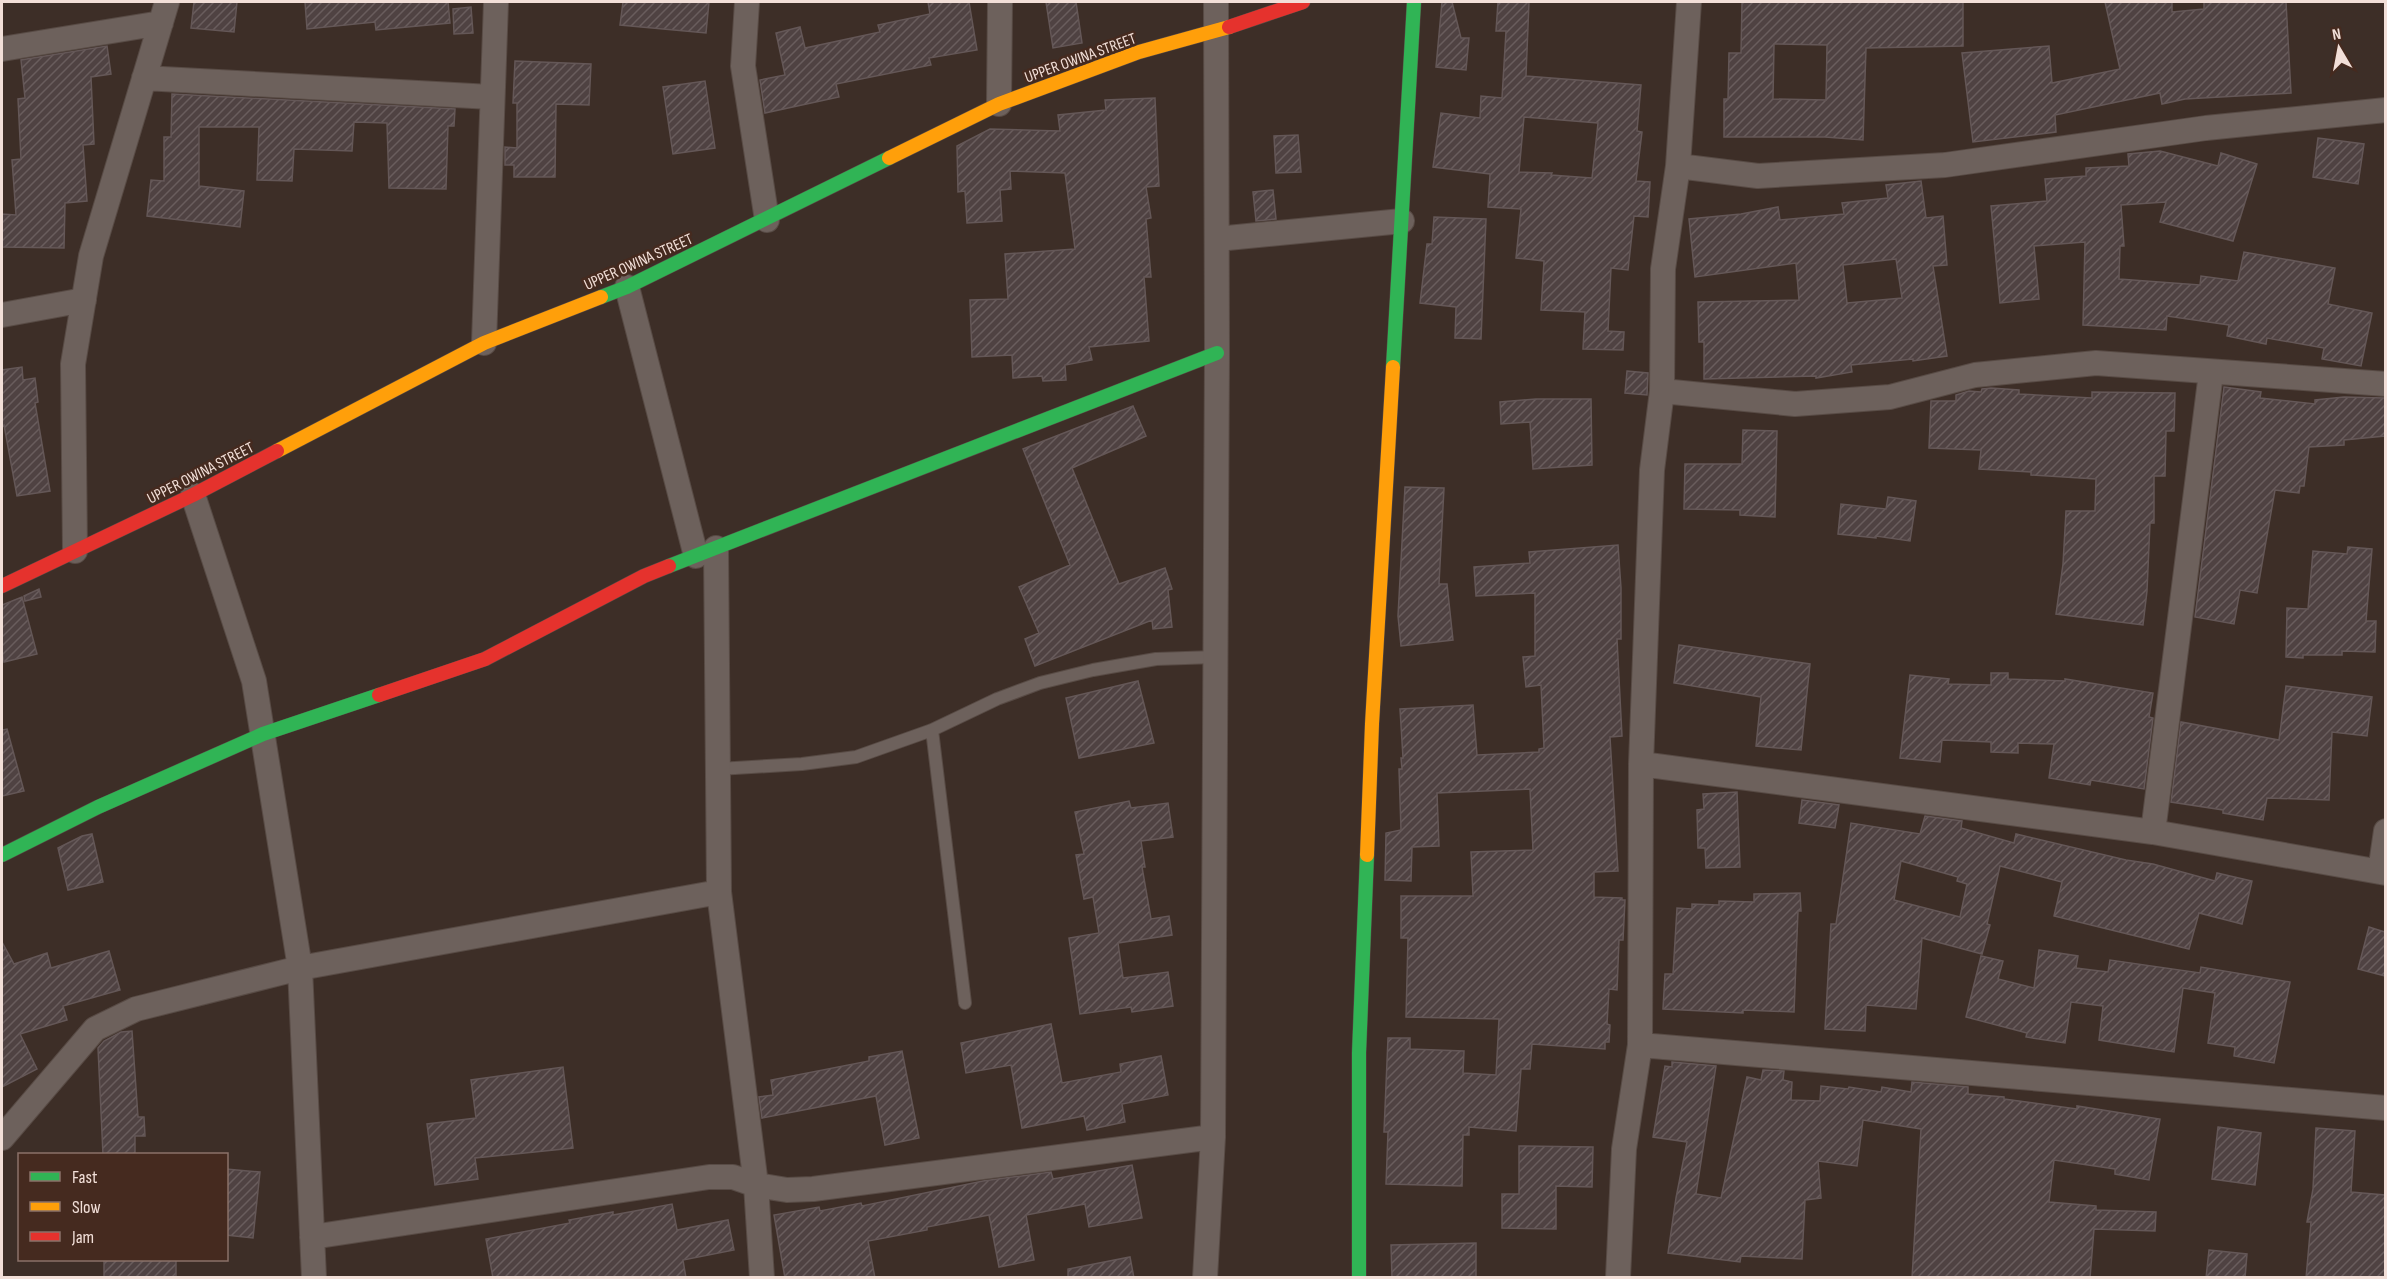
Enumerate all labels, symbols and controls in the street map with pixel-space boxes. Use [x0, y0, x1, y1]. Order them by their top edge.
north arrow [2309, 18, 2369, 78]
text: N [2331, 25, 2343, 45]
street label: UPPER OWINA STREET [1022, 29, 1139, 87]
street label: UPPER OWINA STREET [581, 230, 696, 295]
street label: UPPER OWINA STREET [144, 438, 258, 508]
legend [18, 1153, 228, 1261]
text: Fast [72, 1167, 98, 1188]
text: Slow [72, 1197, 101, 1218]
text: Jam [71, 1227, 94, 1248]

